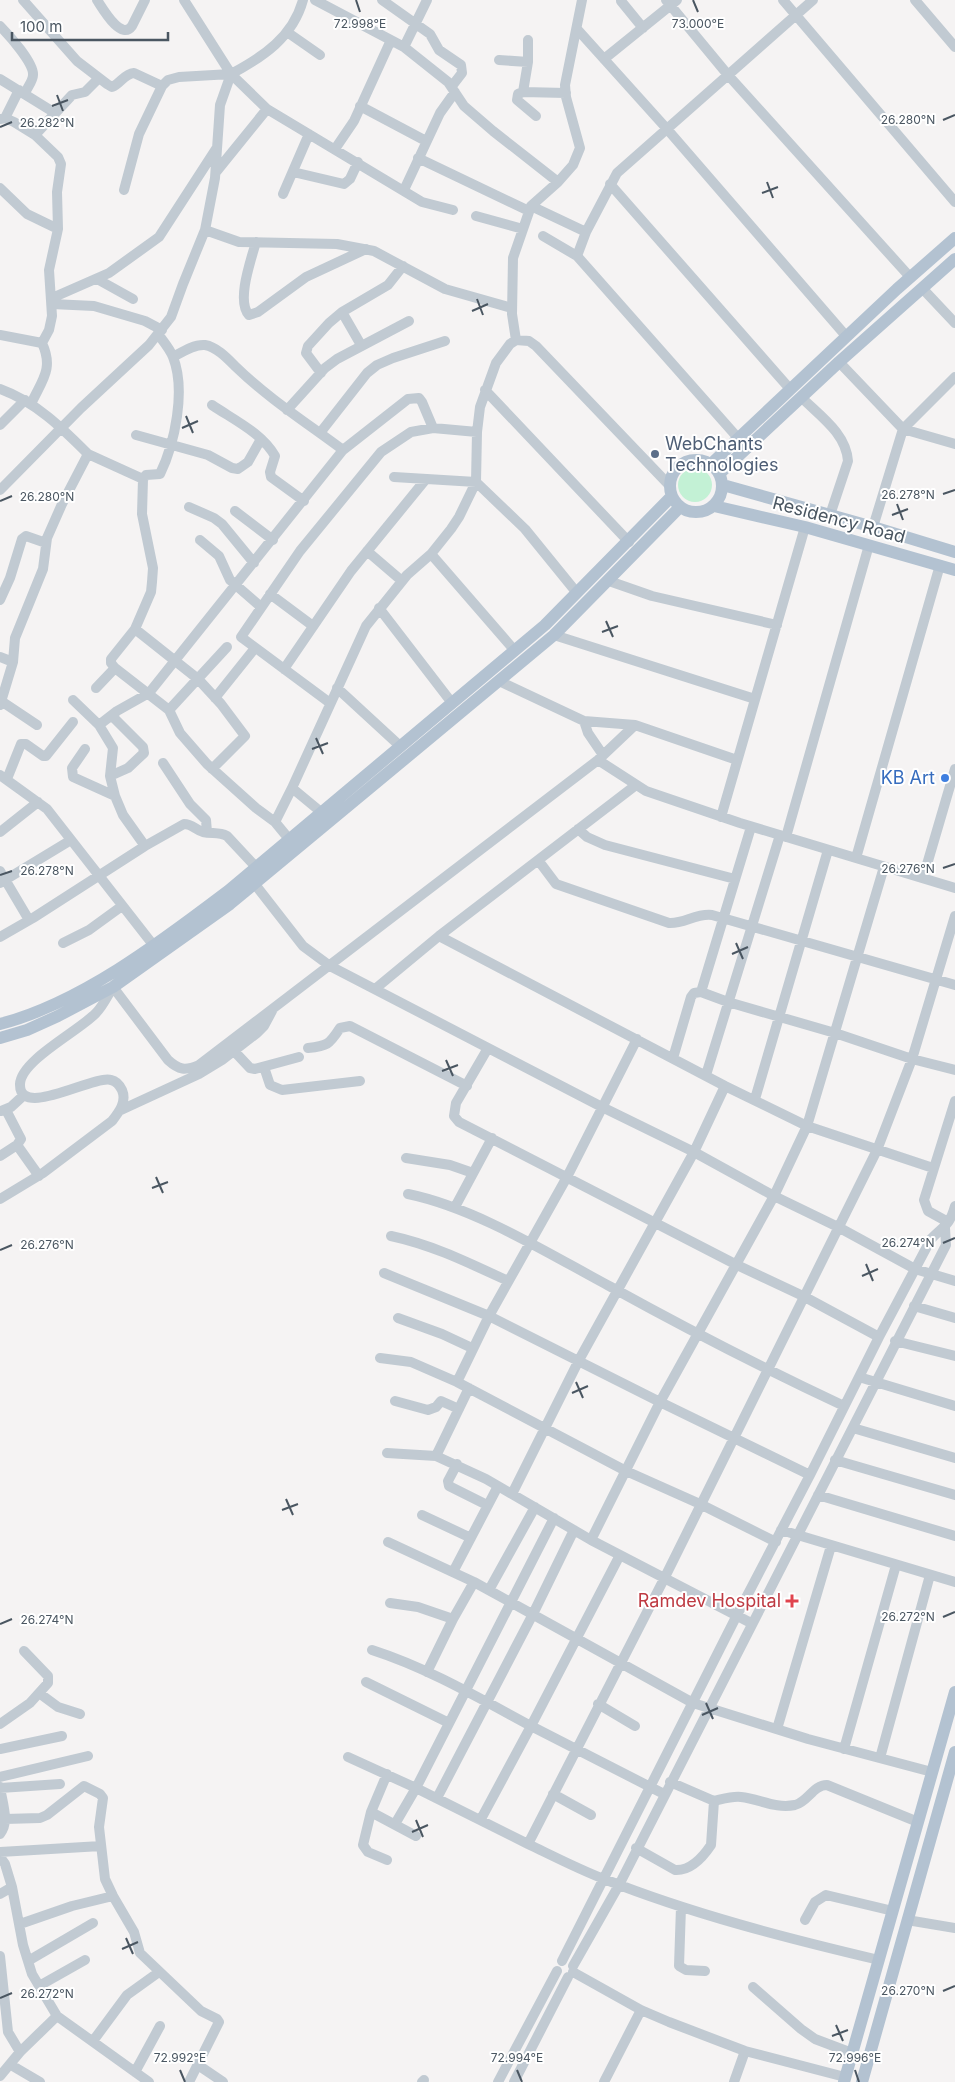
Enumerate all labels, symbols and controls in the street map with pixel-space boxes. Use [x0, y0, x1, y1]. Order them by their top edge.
scale bar [12, 10, 169, 42]
text: 72.998°E [334, 16, 386, 31]
text: 73.000°E [672, 16, 724, 31]
text: 100 m [20, 17, 62, 36]
text: 26.280°N [881, 112, 935, 127]
text: 26.282°N [20, 115, 74, 130]
place label: WebChants Technologies [665, 433, 779, 475]
marker: WebChants Technologies [649, 448, 661, 460]
text: 26.278°N [881, 487, 935, 502]
text: 26.280°N [20, 489, 74, 504]
street label: Residency Road [771, 492, 908, 547]
place label: KB Art [881, 767, 935, 788]
marker: KB Art [939, 772, 951, 784]
text: 26.276°N [881, 861, 935, 876]
text: 26.278°N [20, 863, 74, 878]
text: 26.274°N [881, 1235, 935, 1250]
text: 26.276°N [20, 1237, 74, 1252]
place label: Ramdev Hospital [638, 1590, 781, 1611]
marker: Ramdev Hospital [785, 1594, 799, 1608]
text: 26.272°N [881, 1609, 935, 1624]
text: 26.274°N [20, 1612, 74, 1627]
text: 26.270°N [881, 1983, 935, 1998]
text: 26.272°N [20, 1986, 74, 2001]
text: 72.992°E [154, 2050, 206, 2065]
text: 72.994°E [491, 2050, 543, 2065]
text: 72.996°E [829, 2050, 881, 2065]

